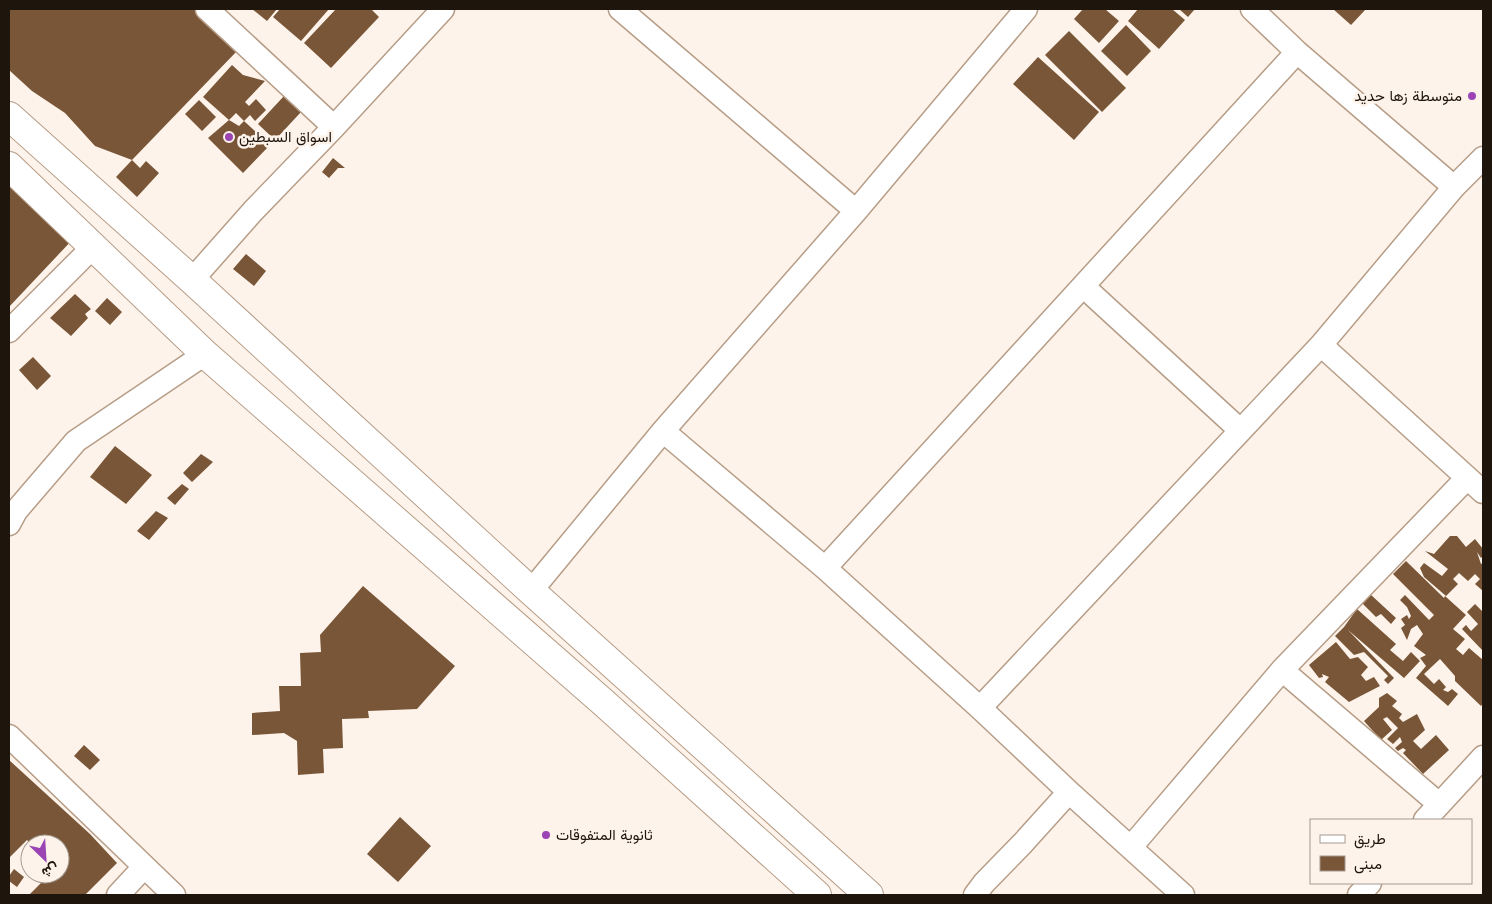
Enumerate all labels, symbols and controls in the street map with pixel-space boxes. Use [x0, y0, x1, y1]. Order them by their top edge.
place label: متوسطة زها حديد [1354, 85, 1462, 107]
marker: متوسطة زها حديد [1466, 90, 1478, 102]
place label: اسواق السبطين [239, 126, 332, 148]
marker: اسواق السبطين [223, 131, 235, 143]
legend [1310, 819, 1472, 884]
place label: ثانوية المتفوقات [556, 824, 653, 846]
text: طريق [1354, 828, 1386, 850]
marker: ثانوية المتفوقات [540, 829, 552, 841]
north arrow [20, 834, 70, 884]
text: مبنى [1354, 853, 1382, 875]
text: ش [38, 858, 62, 883]

